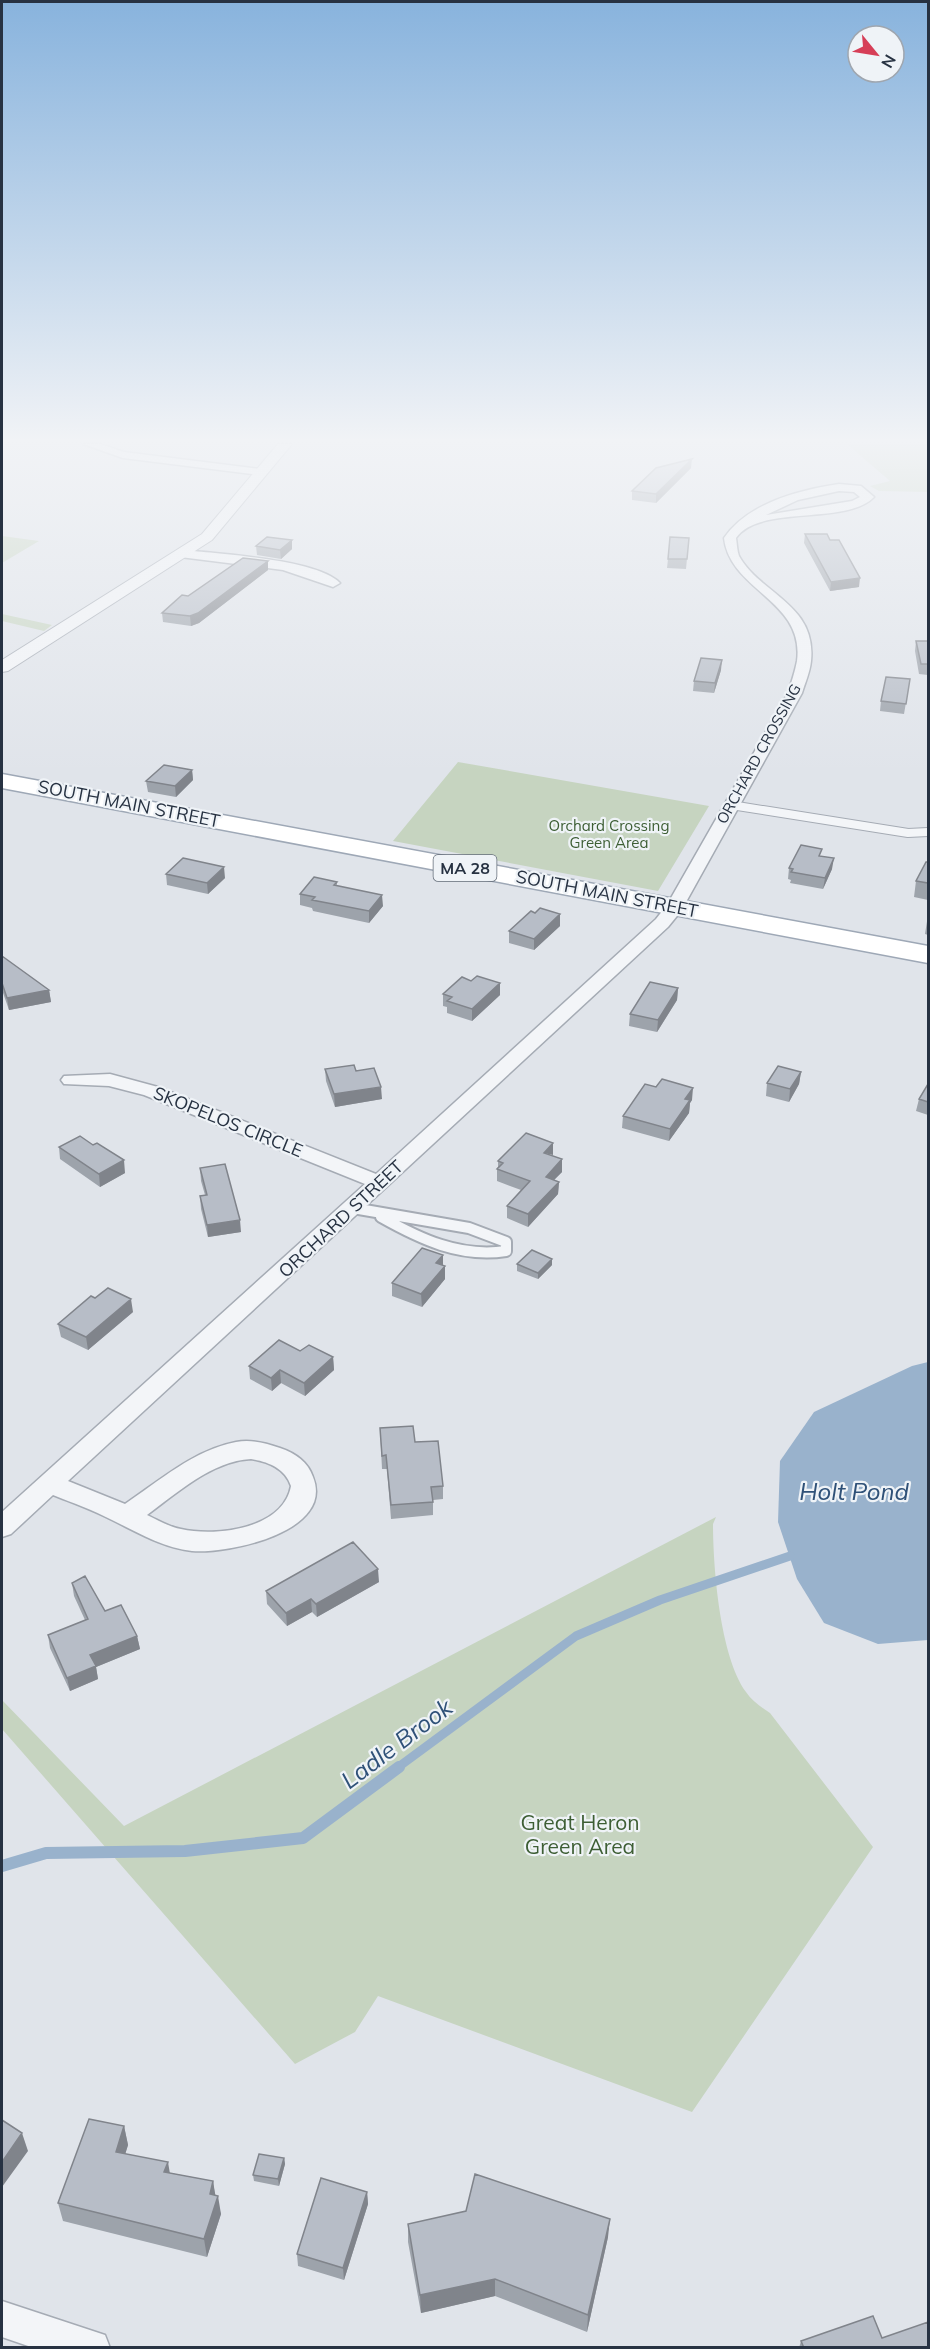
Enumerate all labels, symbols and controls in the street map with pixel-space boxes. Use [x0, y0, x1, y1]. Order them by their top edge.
north arrow [846, 24, 906, 84]
text: N [877, 51, 901, 72]
street label: ORCHARD CROSSING [712, 680, 805, 827]
street label: SOUTH MAIN STREET [36, 775, 222, 832]
park label: Orchard Crossing Green Area [549, 816, 669, 852]
road number: MA 28 [434, 855, 496, 881]
street label: SOUTH MAIN STREET [514, 865, 700, 922]
street label: SKOPELOS CIRCLE [150, 1081, 306, 1162]
street label: ORCHARD STREET [273, 1155, 408, 1282]
water label: Holt Pond [799, 1476, 909, 1506]
water label: Ladle Brook [335, 1691, 458, 1795]
park label: Great Heron Green Area [521, 1809, 640, 1859]

